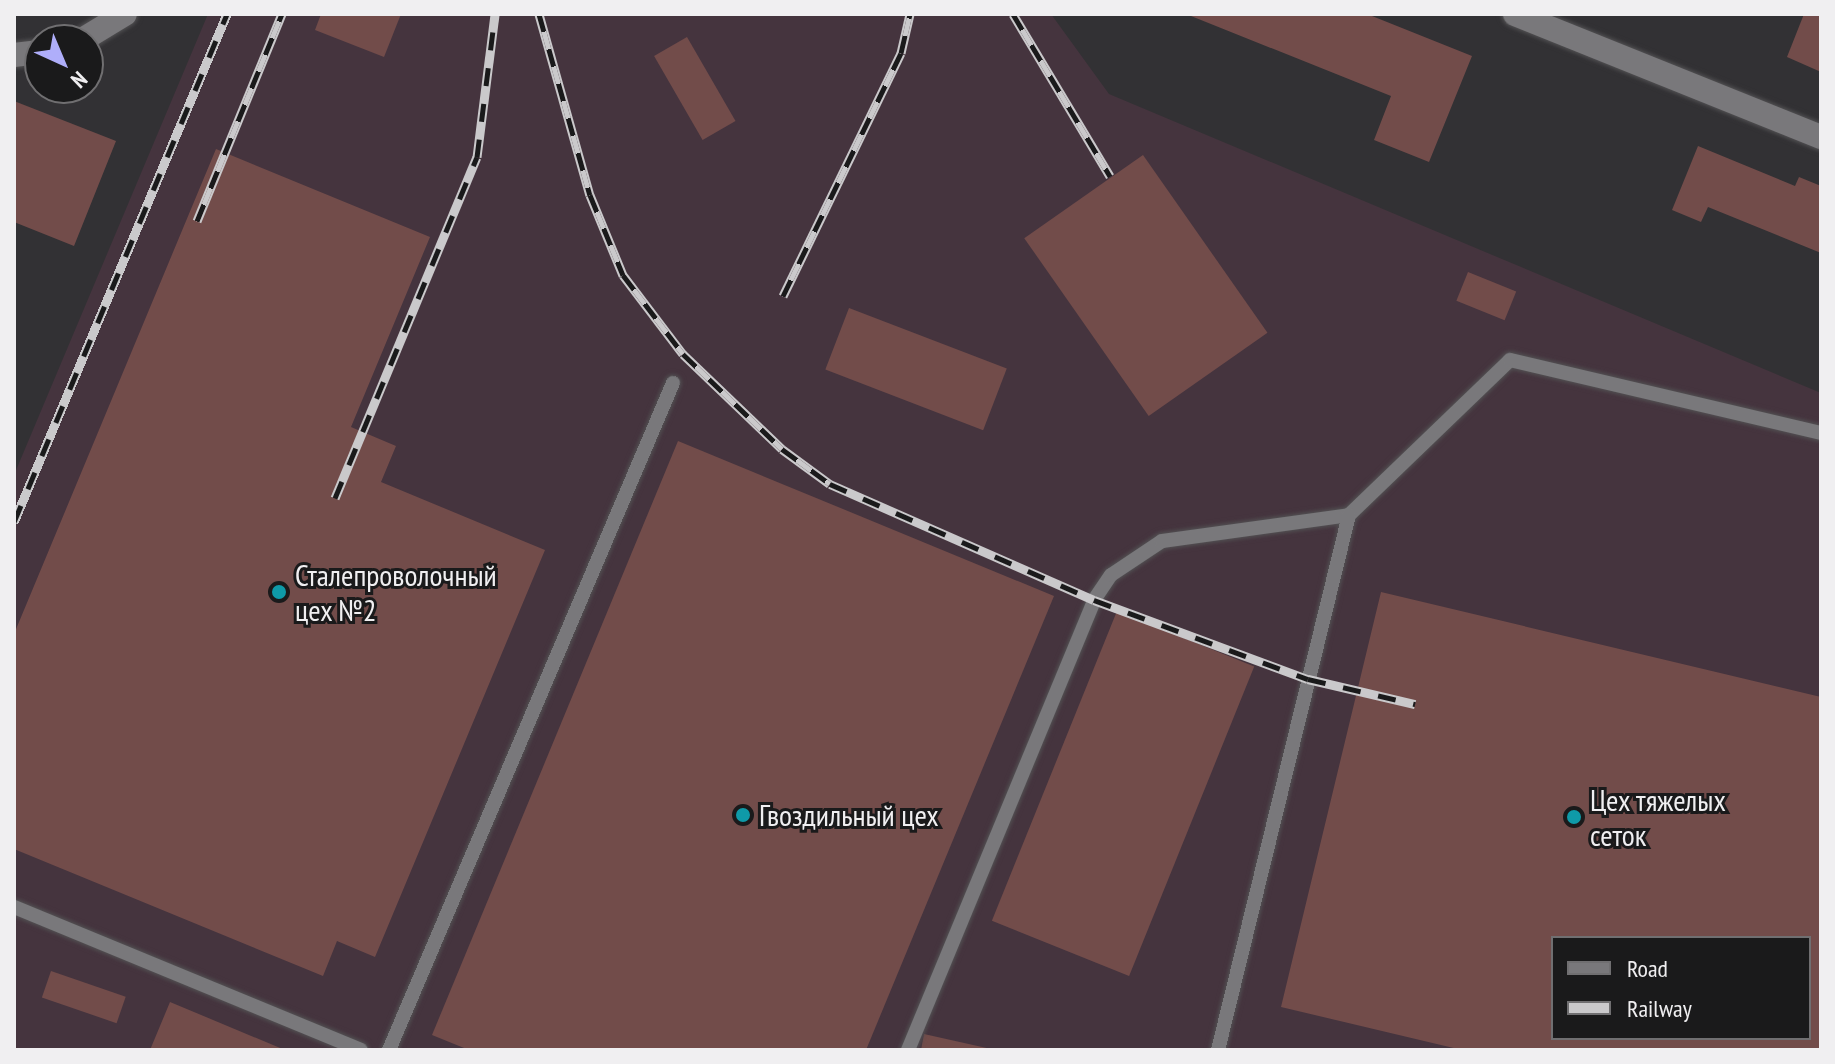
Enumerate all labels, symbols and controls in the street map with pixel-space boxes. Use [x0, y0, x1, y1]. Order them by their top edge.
north arrow [24, 24, 104, 104]
text: N [65, 66, 93, 94]
place label: Сталепроволочный цех №2 [295, 557, 497, 628]
marker: Сталепроволочный цех №2 [270, 583, 288, 601]
place label: Цех тяжелых сеток [1590, 782, 1726, 852]
place label: Гвоздильный цех [759, 797, 939, 833]
marker: Гвоздильный цех [734, 806, 752, 824]
marker: Цех тяжелых сеток [1565, 808, 1583, 826]
legend [1551, 936, 1811, 1040]
text: Road [1627, 953, 1668, 984]
text: Railway [1627, 993, 1692, 1024]

